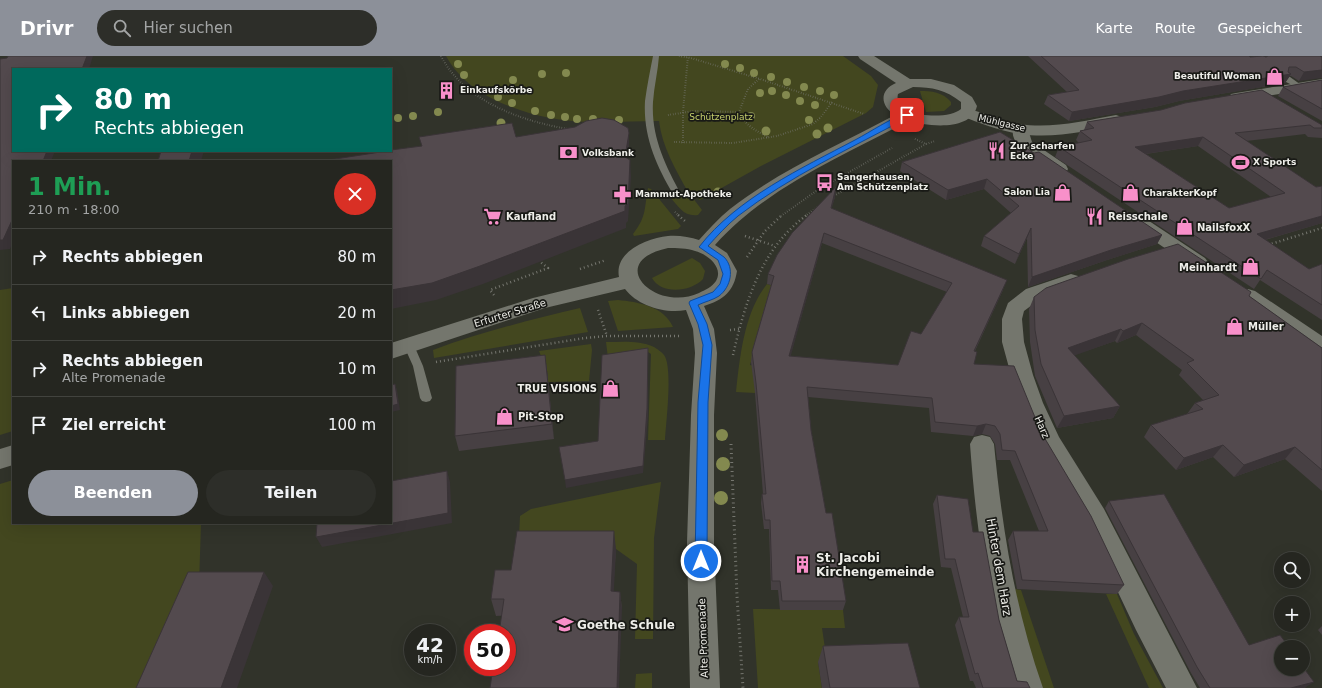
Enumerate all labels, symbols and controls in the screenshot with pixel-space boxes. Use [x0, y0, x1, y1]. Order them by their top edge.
search box [97, 10, 377, 46]
text: Drivr [20, 17, 73, 39]
icon: search [111, 17, 133, 39]
text: Hier suchen [143, 19, 233, 37]
text: Karte [1095, 20, 1133, 36]
text: Route [1155, 20, 1195, 36]
text: Gespeichert [1217, 20, 1302, 36]
shop icon: Beautiful Woman [1264, 66, 1284, 86]
place label: Beautiful Woman [1174, 71, 1261, 81]
building icon: Einkaufskörbe [437, 80, 457, 100]
text: 80 m [94, 83, 172, 116]
icon: right [28, 84, 80, 136]
place label: Einkaufskörbe [460, 85, 532, 95]
pin [890, 98, 924, 132]
icon: arrive [896, 104, 918, 126]
park label: Schützenplatz [689, 112, 753, 122]
street label: Mühlgasse [978, 112, 1027, 134]
text: Rechts abbiegen [94, 117, 244, 138]
restaurant icon: Zur scharfen Ecke [987, 141, 1007, 161]
place label: Zur scharfen Ecke [1010, 141, 1075, 161]
bank icon: Volksbank [559, 143, 579, 163]
place label: Volksbank [582, 148, 635, 158]
sports icon: X Sports [1230, 152, 1250, 172]
place label: X Sports [1253, 157, 1296, 167]
bus stop icon: Sangerhausen, Am Schützenplatz [814, 172, 834, 192]
place label: Sangerhausen, Am Schützenplatz [837, 172, 928, 192]
text: 1 Min. [28, 173, 111, 201]
button: close [334, 173, 376, 215]
shop icon: Salon Lia [1053, 182, 1073, 202]
shop icon: CharakterKopf [1120, 183, 1140, 203]
pharmacy icon: Mammut-Apotheke [612, 184, 632, 204]
place label: Salon Lia [1004, 187, 1050, 197]
place label: CharakterKopf [1143, 188, 1217, 198]
place label: Mammut-Apotheke [635, 189, 731, 199]
text: 210 m · 18:00 [28, 202, 119, 217]
supermarket icon: Kaufland [483, 206, 503, 226]
restaurant icon: Reisschale [1085, 206, 1105, 226]
place label: Kaufland [506, 211, 556, 222]
place label: Reisschale [1108, 211, 1168, 222]
shop icon: NailsfoxX [1174, 217, 1194, 237]
place label: NailsfoxX [1197, 222, 1251, 233]
icon: right [28, 246, 50, 268]
text: Rechts abbiegen [62, 248, 203, 266]
text: 80 m [338, 248, 376, 266]
shop icon: Meinhardt [1240, 257, 1260, 277]
place label: Meinhardt [1179, 262, 1237, 273]
street label: Erfurter Straße [473, 297, 547, 329]
icon: left [28, 302, 50, 324]
text: Links abbiegen [62, 304, 190, 322]
text: 20 m [338, 304, 376, 322]
shop icon: Müller [1225, 316, 1245, 336]
place label: Müller [1248, 321, 1284, 332]
text: Rechts abbiegen [62, 352, 203, 370]
icon: right [28, 358, 50, 380]
text: 10 m [338, 360, 376, 378]
text: Alte Promenade [62, 370, 165, 385]
shop icon: TRUE VISIONS [600, 378, 620, 398]
place label: TRUE VISIONS [518, 383, 597, 394]
shop icon: Pit-Stop [495, 406, 515, 426]
place label: Pit-Stop [518, 411, 564, 422]
icon: arrive [28, 414, 50, 436]
street label: Harz [1032, 414, 1052, 440]
text: Ziel erreicht [62, 416, 166, 434]
text: 100 m [328, 416, 376, 434]
button: Beenden [28, 470, 198, 516]
button: Teilen [206, 470, 376, 516]
street label: Hinter dem Harz [984, 517, 1014, 617]
position arrow [680, 540, 722, 582]
place label: St. Jacobi Kirchengemeinde [816, 551, 934, 579]
map controls [1274, 552, 1310, 676]
button: search [1274, 552, 1310, 588]
building icon: St. Jacobi Kirchengemeinde [793, 555, 813, 575]
button: + [1274, 596, 1310, 632]
street label: Alte Promenade [696, 598, 710, 678]
school or university icon: Goethe Schule [554, 615, 574, 635]
place label: Goethe Schule [577, 618, 675, 632]
speed limit sign: 50 [464, 624, 516, 676]
text: 42 [416, 633, 444, 657]
button: − [1274, 640, 1310, 676]
text: km/h [417, 654, 443, 665]

